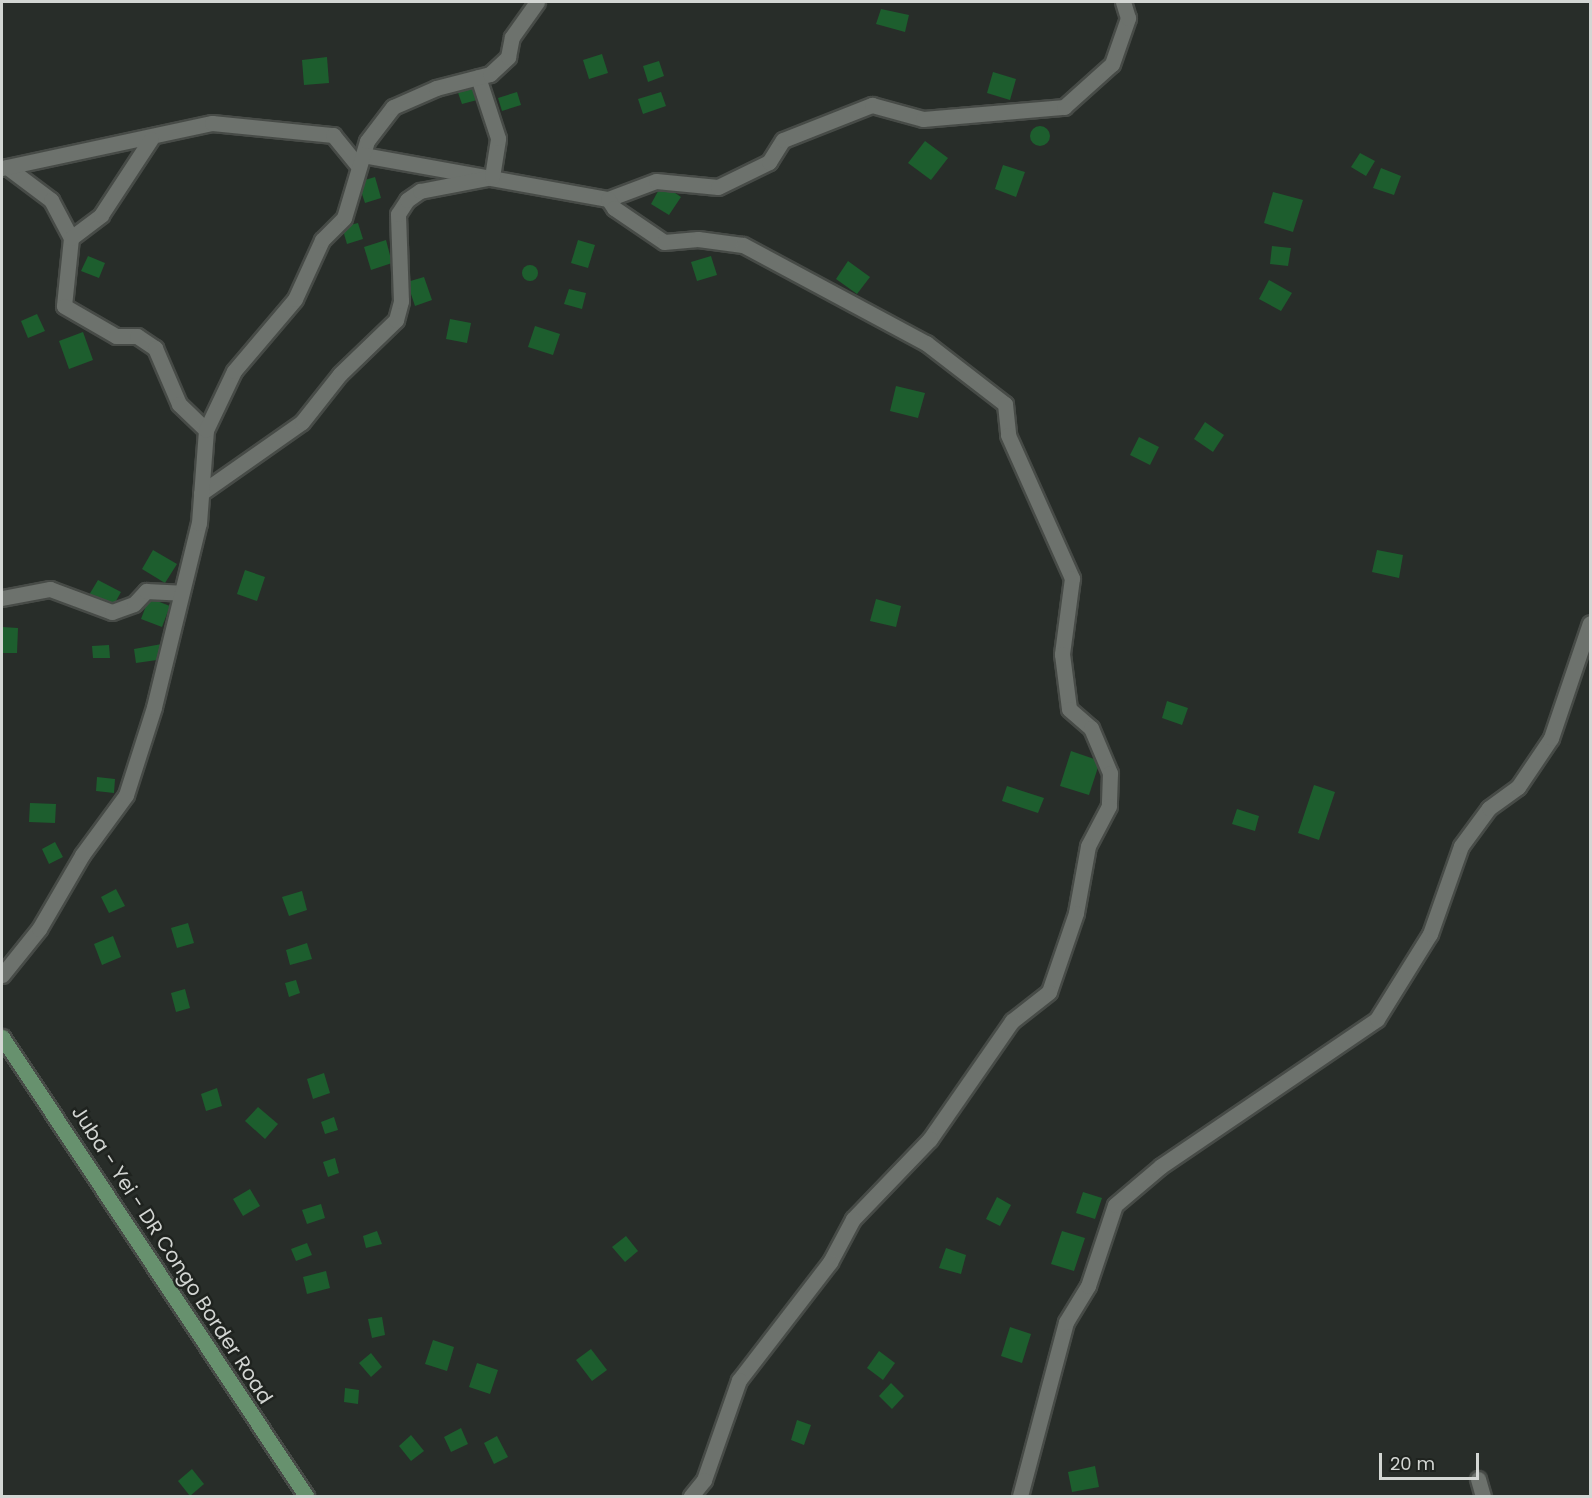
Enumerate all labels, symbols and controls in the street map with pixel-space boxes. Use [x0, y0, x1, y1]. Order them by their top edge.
street label: Juba - Yei - DR Congo Border Road [67, 1102, 277, 1408]
scale bar [1382, 1441, 1482, 1479]
text: 20 m [1390, 1451, 1435, 1476]

